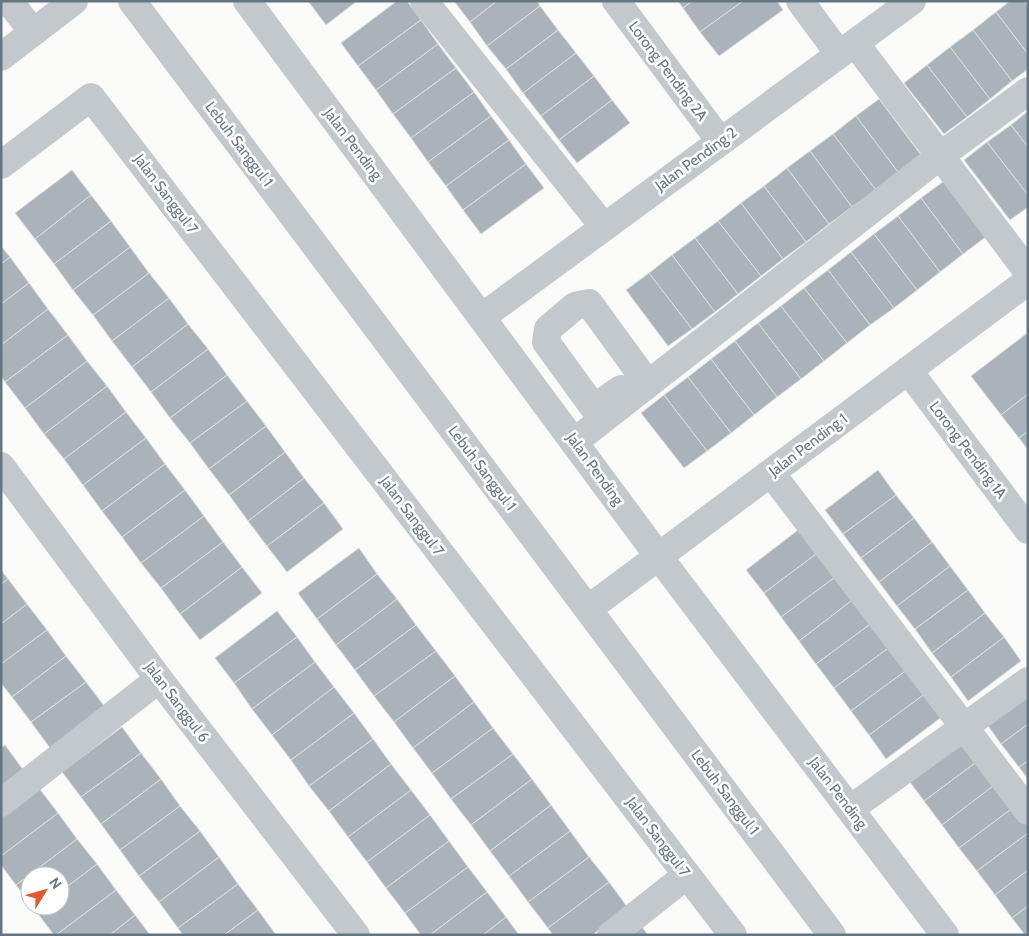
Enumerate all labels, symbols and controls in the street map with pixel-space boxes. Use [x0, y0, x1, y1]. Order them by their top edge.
street label: Lorong Pending 2A [625, 18, 712, 125]
street label: Lebuh Sanggul 1 [201, 98, 277, 190]
street label: Jalan Pending [320, 104, 386, 184]
street label: Jalan Pending 2 [651, 123, 740, 195]
street label: Jalan Sanggul 7 [130, 150, 202, 238]
street label: Lorong Pending 1A [926, 398, 1011, 503]
street label: Jalan Pending 1 [764, 410, 851, 481]
street label: Lebuh Sanggul 1 [444, 422, 520, 514]
street label: Jalan Pending [562, 428, 628, 509]
street label: Jalan Sanggul 7 [376, 472, 448, 560]
street label: Jalan Sanggul 6 [140, 657, 213, 746]
street label: Lebuh Sanggul 1 [687, 746, 763, 838]
street label: Jalan Pending [805, 753, 871, 833]
street label: Jalan Sanggul 7 [622, 793, 694, 881]
north arrow [20, 866, 70, 916]
text: N [45, 874, 66, 893]

